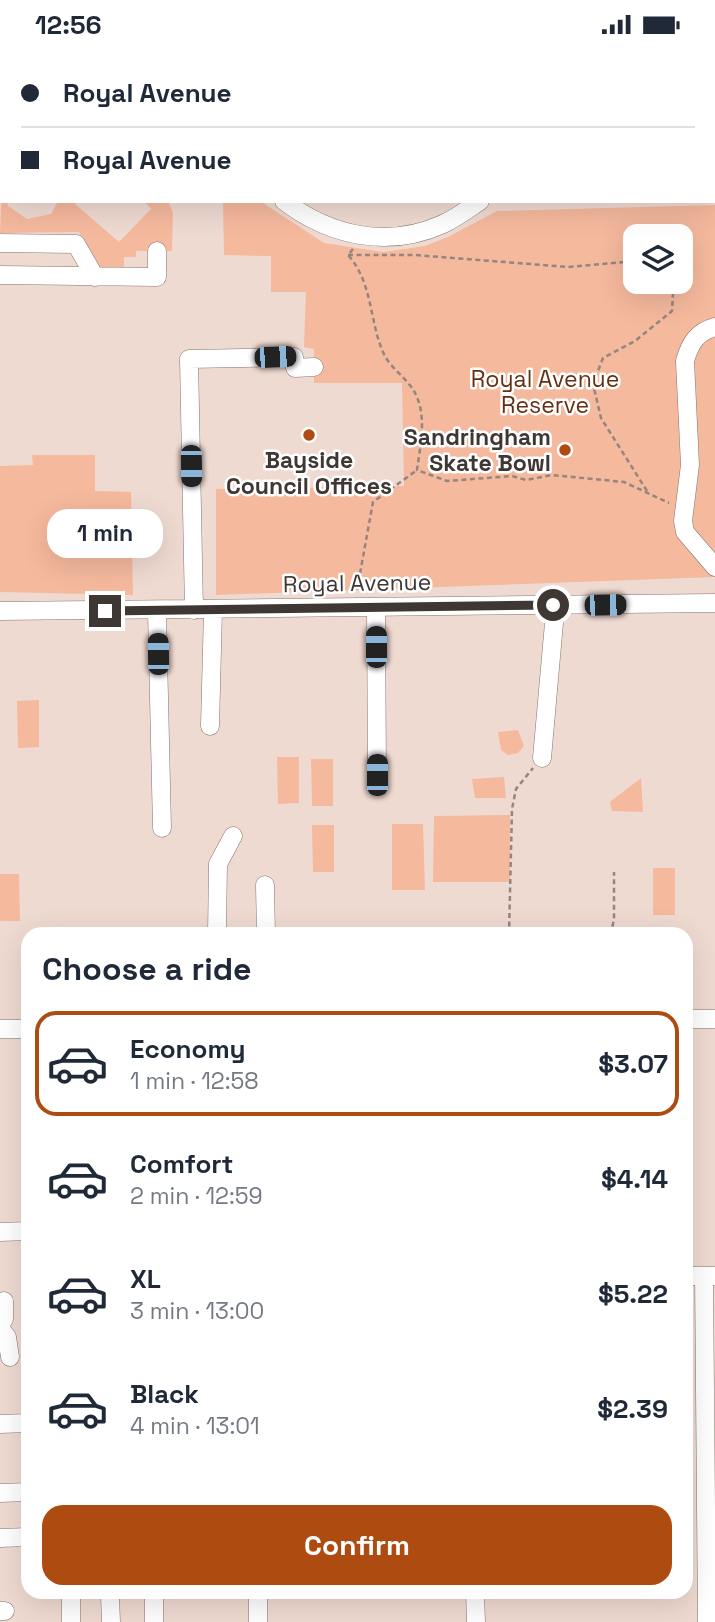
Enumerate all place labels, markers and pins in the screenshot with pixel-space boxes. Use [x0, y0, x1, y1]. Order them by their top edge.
place label: Sandringham Skate Bowl [404, 422, 551, 478]
marker: Bayside Council Offices [301, 427, 317, 443]
marker: Sandringham Skate Bowl [557, 442, 573, 458]
place label: Bayside Council Offices [226, 445, 392, 501]

